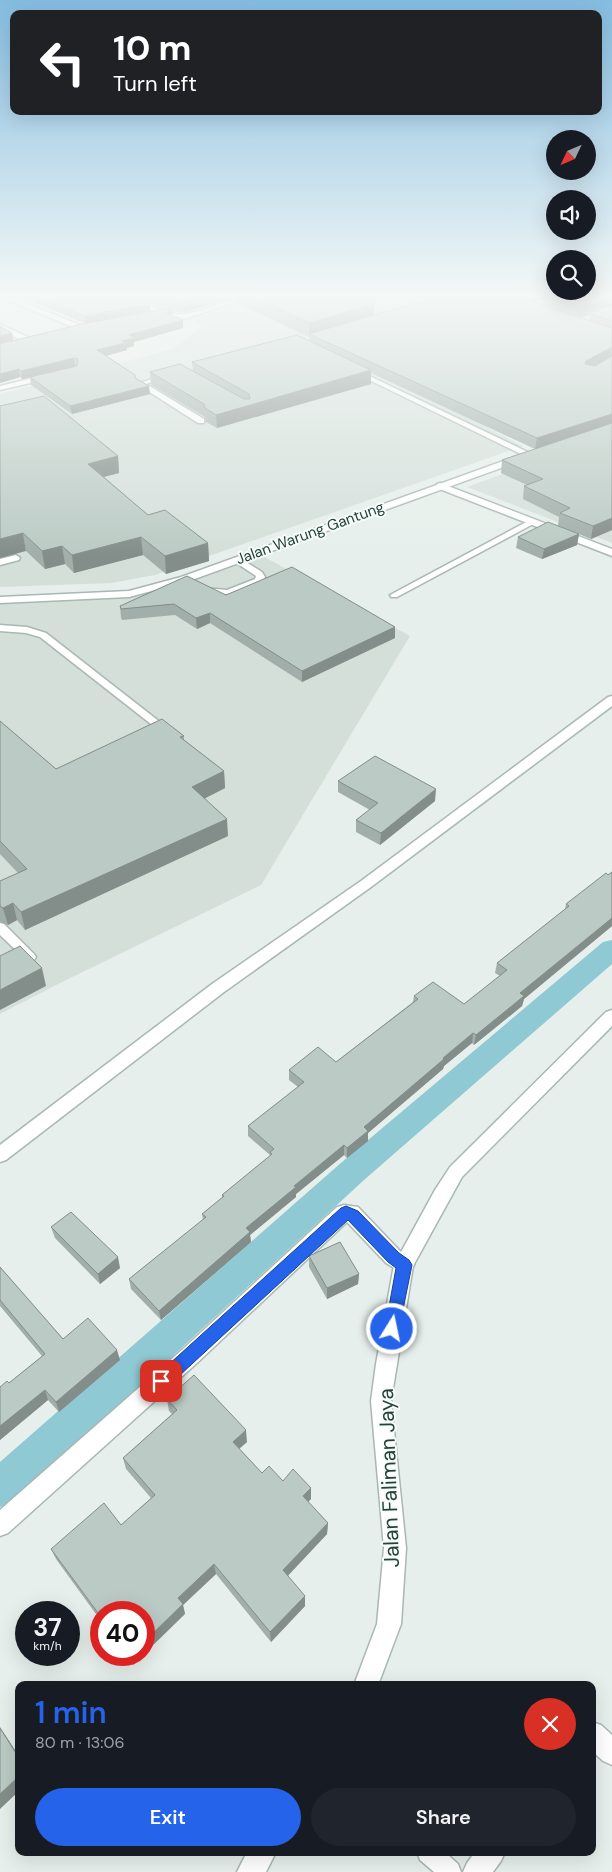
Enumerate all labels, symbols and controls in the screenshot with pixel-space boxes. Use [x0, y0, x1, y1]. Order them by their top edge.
text: 10 m [113, 25, 192, 71]
icon: left [30, 30, 95, 95]
text: Turn left [113, 69, 197, 98]
north arrow [546, 130, 596, 180]
map controls [546, 130, 596, 300]
button: sound [546, 190, 596, 240]
button: search [546, 250, 596, 300]
street label: Jalan Warung Gantung [233, 497, 387, 569]
position arrow [365, 1302, 417, 1354]
pin [140, 1360, 182, 1402]
icon: arrive [147, 1367, 175, 1395]
street label: Jalan Faliman Jaya [372, 1388, 406, 1568]
speed limit sign: 40 [90, 1601, 155, 1666]
text: 37 [33, 1611, 62, 1644]
text: km/h [33, 1638, 62, 1654]
text: 1 min [35, 1693, 107, 1732]
button: close [524, 1698, 576, 1750]
text: 80 m · 13:06 [35, 1732, 125, 1753]
button: Exit [35, 1788, 301, 1846]
button: Share [311, 1788, 576, 1846]

